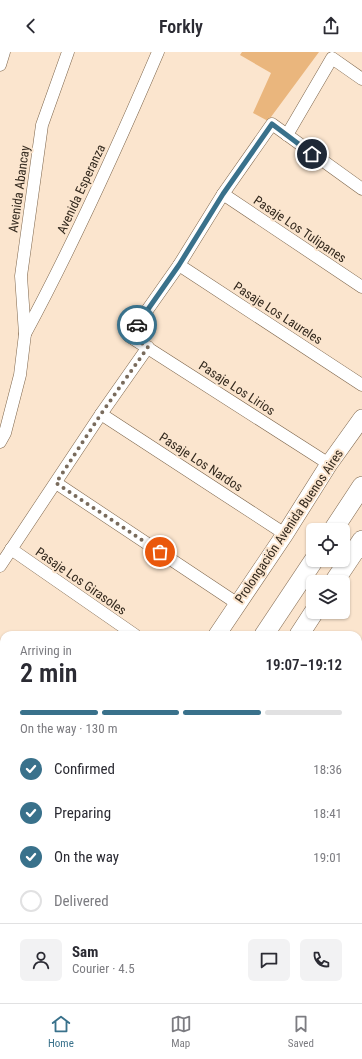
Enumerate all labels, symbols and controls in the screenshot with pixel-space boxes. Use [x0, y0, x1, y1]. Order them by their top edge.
icon: back [20, 15, 42, 37]
icon: share [320, 15, 342, 37]
text: Forkly [159, 16, 203, 37]
pin [295, 137, 329, 171]
street label: Avenida Esperanza [54, 142, 108, 236]
icon: home [301, 143, 323, 165]
street label: Avenida Abancay [5, 144, 33, 233]
street label: Pasaje Los Tulipanes [251, 193, 349, 266]
street label: Pasaje Los Laureles [231, 279, 325, 347]
courier [117, 305, 157, 345]
icon: car [126, 314, 148, 336]
street label: Pasaje Los Lirios [196, 358, 278, 418]
street label: Pasaje Los Nardos [157, 430, 245, 495]
street label: Prolongación Avenida Buenos Aires [232, 446, 346, 606]
map controls [306, 523, 350, 619]
button: locate [306, 523, 350, 567]
pin [143, 535, 177, 569]
icon: bag [149, 541, 171, 563]
street label: Pasaje Los Girasoles [33, 544, 129, 618]
button: layers [306, 575, 350, 619]
text: Arriving in [20, 643, 72, 658]
text: 19:07–19:12 [265, 656, 342, 674]
text: 2 min [20, 658, 78, 688]
text: On the way · 130 m [20, 721, 117, 736]
icon: check [20, 758, 42, 780]
text: Confirmed [54, 760, 115, 778]
text: 18:36 [313, 762, 342, 777]
icon: check [20, 802, 42, 824]
text: Preparing [54, 804, 111, 822]
text: 18:41 [313, 806, 342, 821]
icon: check [20, 846, 42, 868]
text: On the way [54, 848, 119, 866]
text: 19:01 [313, 850, 342, 865]
text: Delivered [54, 892, 109, 910]
button: person [20, 939, 62, 981]
button: chat [248, 939, 290, 981]
button: phone [300, 939, 342, 981]
text: Sam [72, 943, 98, 961]
text: Courier · 4.5 [72, 961, 135, 976]
tab: Home [48, 1013, 74, 1050]
tab: Map [170, 1013, 192, 1050]
tab: Saved [288, 1013, 314, 1050]

